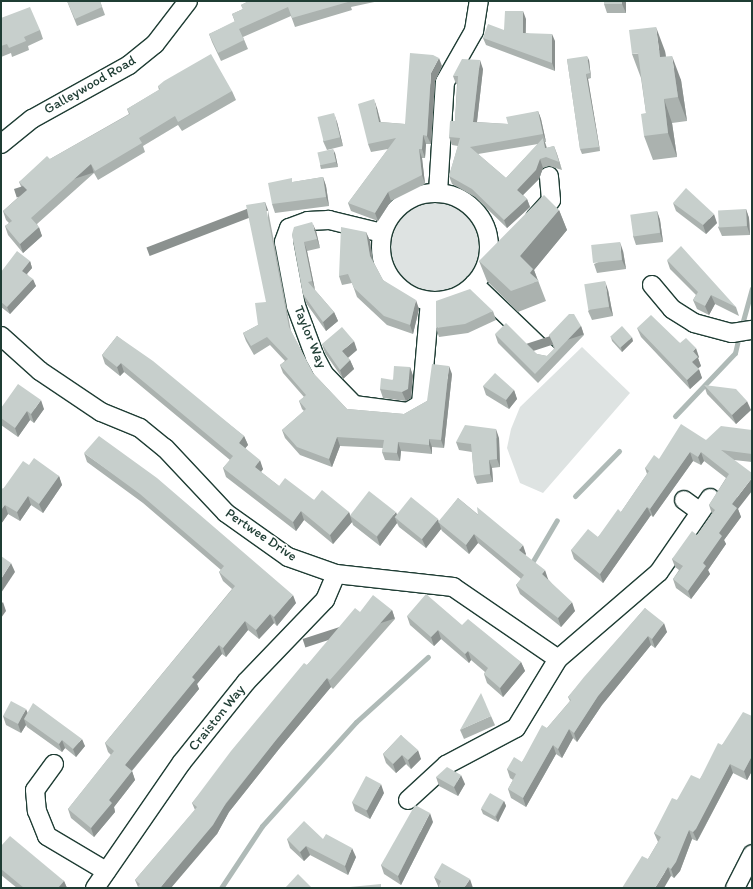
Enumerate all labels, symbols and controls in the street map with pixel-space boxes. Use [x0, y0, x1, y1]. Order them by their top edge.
street label: Galleywood Road [41, 52, 139, 118]
street label: Taylor Way [290, 304, 330, 370]
street label: Pertwee Drive [222, 505, 300, 565]
street label: Craiston Way [185, 682, 249, 754]

